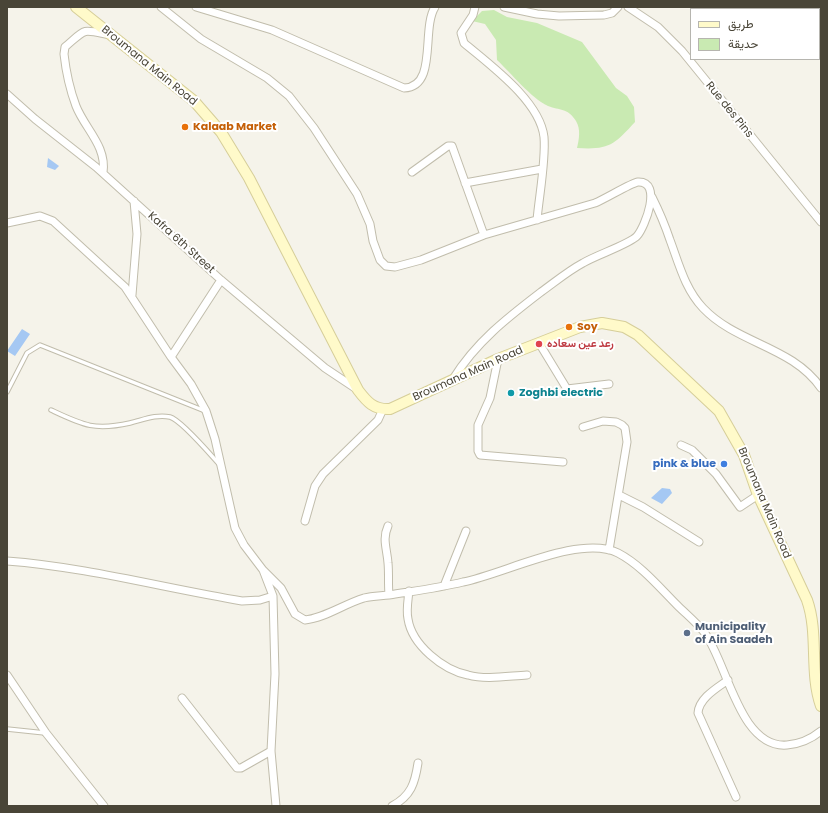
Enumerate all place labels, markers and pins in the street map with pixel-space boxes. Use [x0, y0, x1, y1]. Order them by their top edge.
place label: Kalaab Market [193, 120, 276, 134]
marker: Kalaab Market [180, 122, 190, 132]
place label: Soy [577, 320, 598, 334]
marker: Soy [564, 322, 574, 332]
place label: رعد عين سعاده [547, 337, 614, 351]
marker: رعد عين سعاده [534, 339, 544, 349]
place label: Zoghbi electric [519, 386, 603, 400]
marker: Zoghbi electric [506, 388, 516, 398]
place label: pink & blue [653, 457, 716, 471]
marker: pink & blue [719, 459, 729, 469]
place label: Municipality of Ain Saadeh [695, 620, 773, 646]
marker: Municipality of Ain Saadeh [682, 628, 692, 638]

